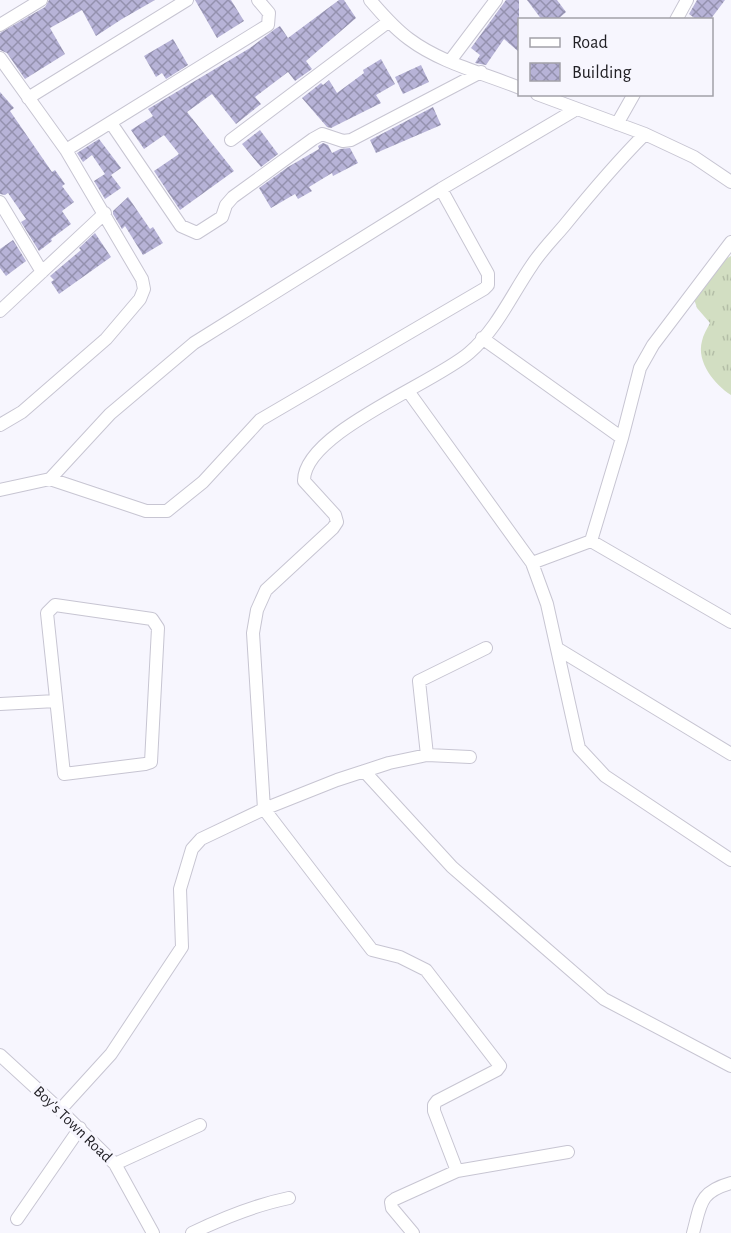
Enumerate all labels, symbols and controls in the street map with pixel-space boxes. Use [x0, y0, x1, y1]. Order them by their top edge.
legend [518, 18, 713, 96]
text: Road [572, 34, 608, 52]
text: Building [572, 64, 632, 82]
street label: Boy's Town Road [30, 1083, 115, 1166]

